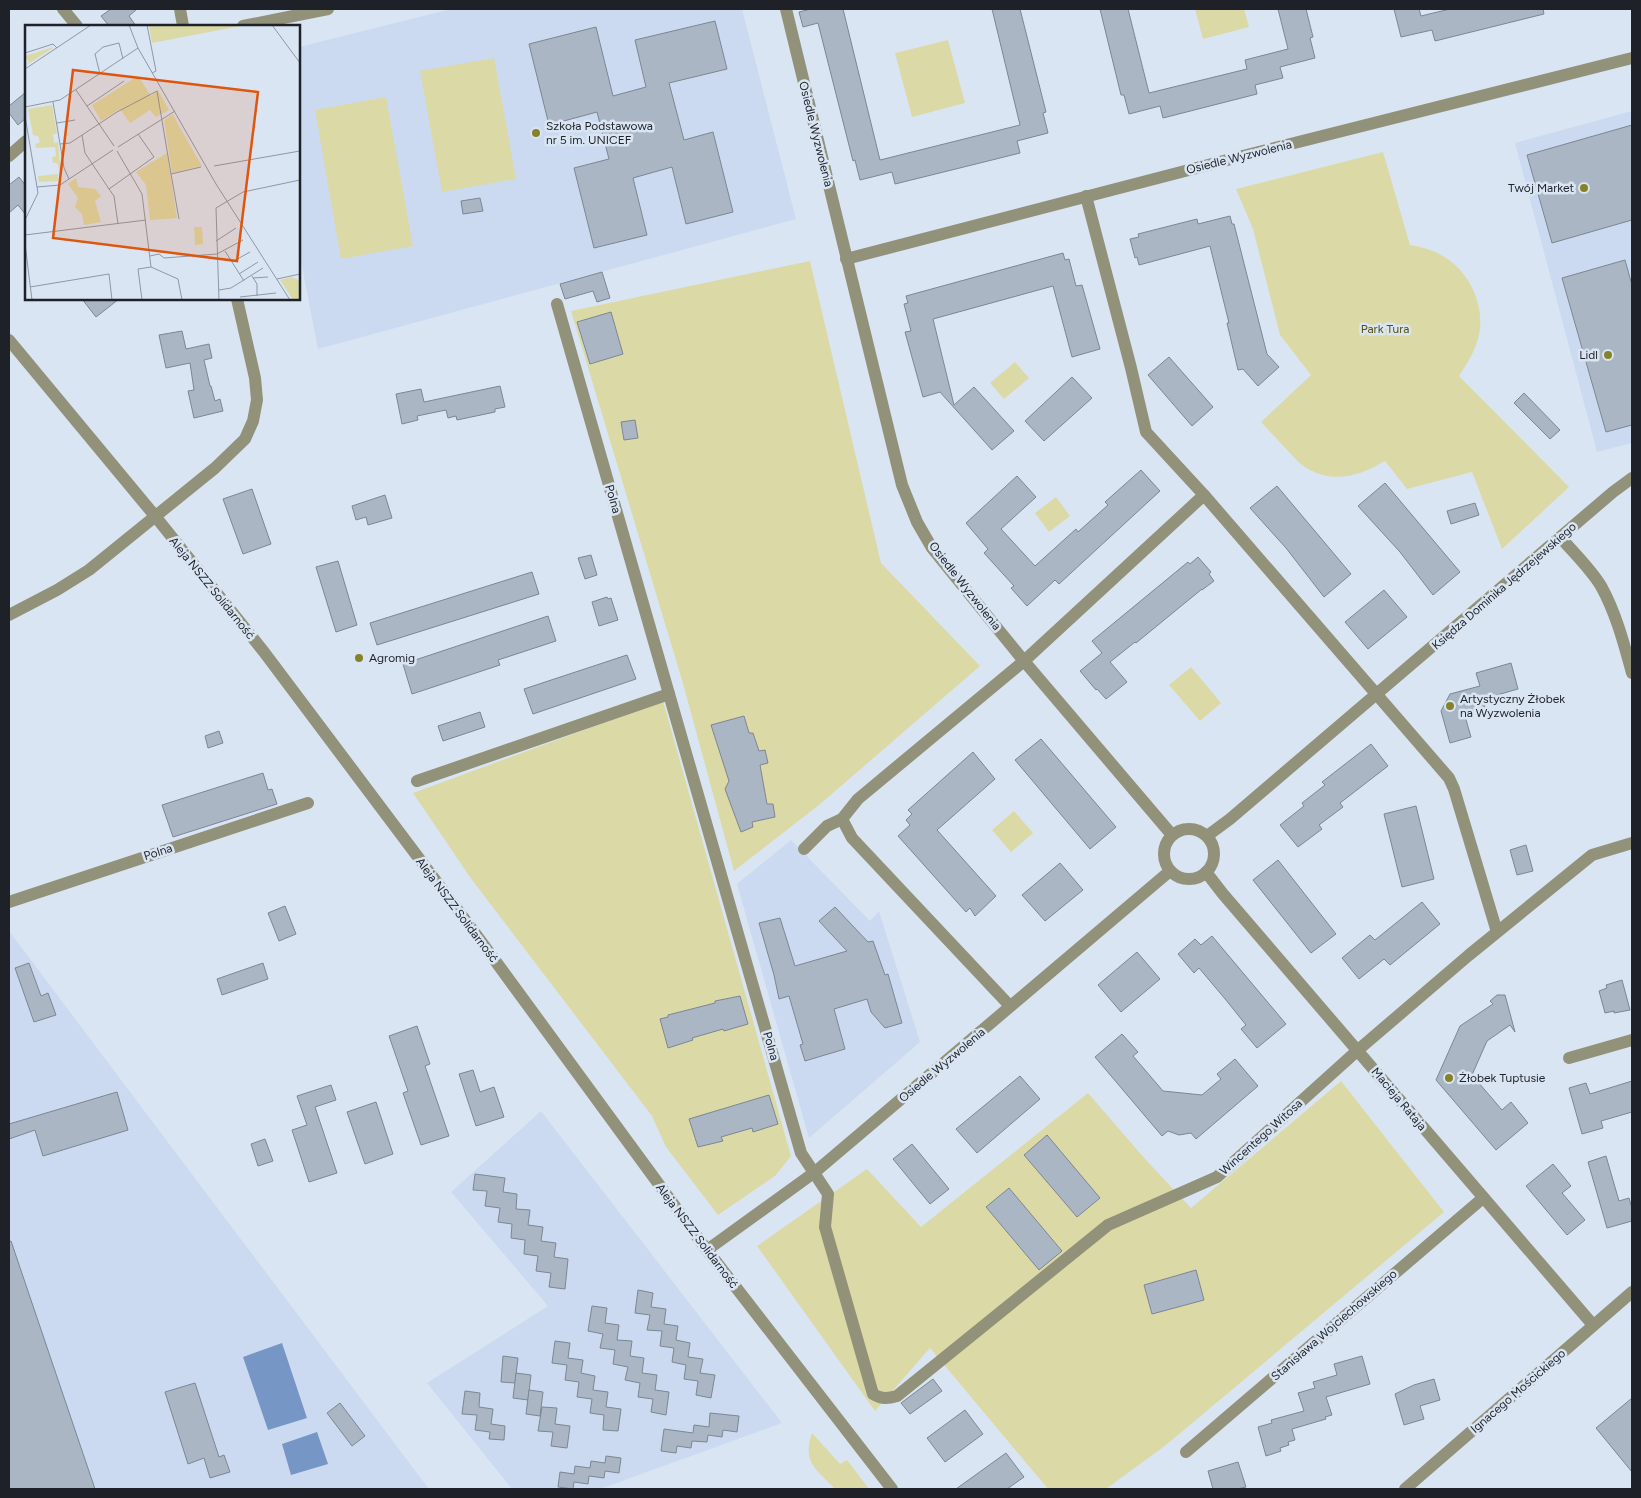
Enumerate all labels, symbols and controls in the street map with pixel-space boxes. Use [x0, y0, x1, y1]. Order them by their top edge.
inset map [25, 25, 300, 300]
street label: Osiedle Wyzwolenia [796, 80, 836, 188]
place label: Szkoła Podstawowa nr 5 im. UNICEF [546, 119, 653, 147]
marker: Szkoła Podstawowa nr 5 im. UNICEF [530, 127, 542, 139]
street label: Osiedle Wyzwolenia [1185, 137, 1293, 177]
place label: Twój Market [1508, 181, 1574, 195]
marker: Twój Market [1578, 182, 1590, 194]
park label: Park Tura [1361, 322, 1409, 336]
place label: Lidl [1579, 348, 1598, 362]
marker: Lidl [1602, 349, 1614, 361]
street label: Polna [602, 483, 624, 515]
street label: Księdza Dominika Jędrzejewskiego [1429, 519, 1579, 653]
street label: Aleja NSZZ Solidarność [166, 534, 258, 642]
street label: Osiedle Wyzwolenia [926, 539, 1004, 633]
place label: Agromig [369, 651, 415, 665]
marker: Agromig [353, 652, 365, 664]
place label: Artystyczny Żłobek na Wyzwolenia [1460, 692, 1565, 720]
marker: Artystyczny Żłobek na Wyzwolenia [1444, 700, 1456, 712]
street label: Polna [142, 841, 174, 863]
street label: Aleja NSZZ Solidarność [413, 855, 501, 965]
street label: Osiedle Wyzwolenia [896, 1025, 988, 1105]
street label: Polna [760, 1030, 782, 1062]
street label: Macieja Rataja [1369, 1065, 1429, 1133]
place label: Żłobek Tuptusie [1459, 1071, 1546, 1085]
marker: Żłobek Tuptusie [1443, 1072, 1455, 1084]
street label: Wincentego Witosa [1217, 1096, 1305, 1178]
street label: Aleja NSZZ Solidarność [653, 1181, 741, 1291]
street label: Stanisława Wojciechowskiego [1268, 1267, 1400, 1383]
street label: Ignacego Mościckiego [1468, 1346, 1568, 1436]

